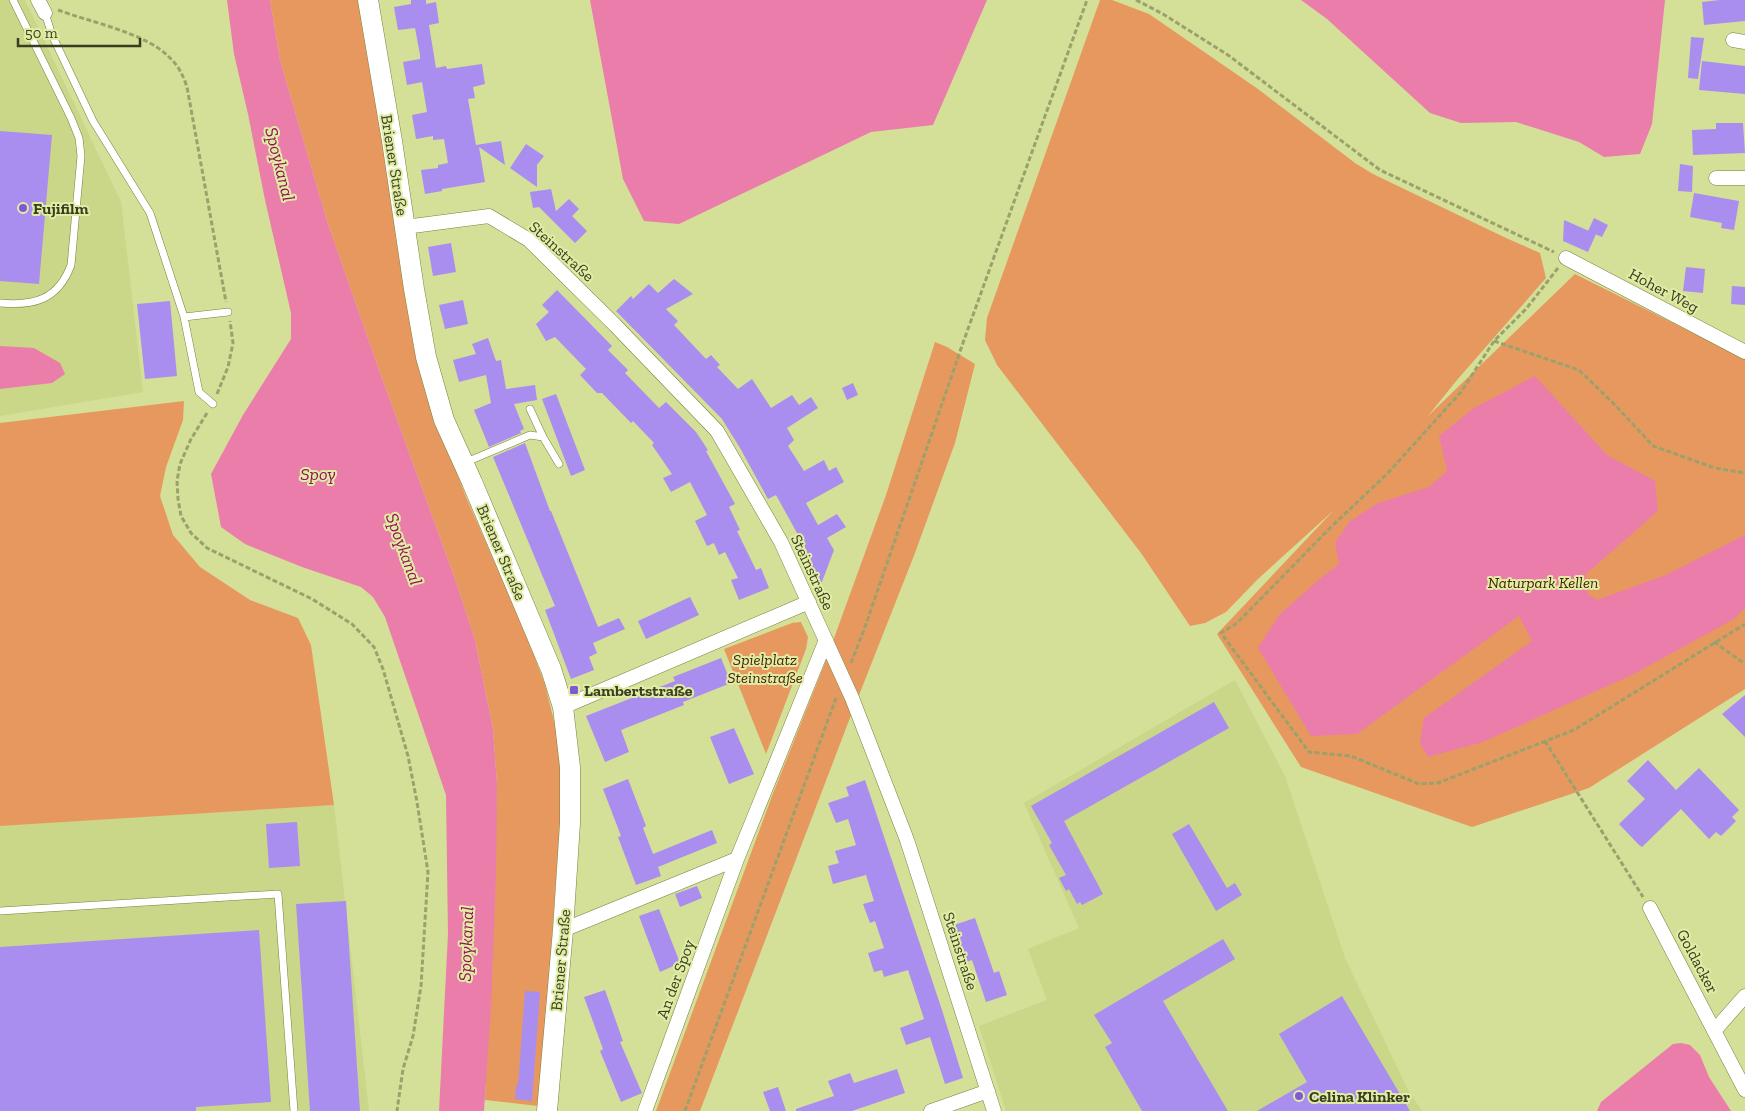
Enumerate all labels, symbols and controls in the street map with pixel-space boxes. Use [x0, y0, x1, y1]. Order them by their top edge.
scale bar [18, 15, 140, 47]
text: 50 m [25, 24, 58, 42]
street label: Briener Straße [377, 113, 412, 217]
water label: Spoykanal [260, 125, 300, 203]
place label: Fujifilm [33, 199, 89, 218]
marker: Fujifilm [17, 202, 29, 214]
street label: Steinstraße [525, 217, 598, 286]
street label: Hoher Weg [1626, 264, 1702, 317]
water label: Spoy [300, 463, 336, 485]
street label: Briener Straße [473, 502, 530, 603]
water label: Spoykanal [381, 510, 427, 588]
street label: Steinstraße [787, 531, 838, 613]
park label: Naturpark Kellen [1488, 573, 1598, 592]
park label: Spielplatz Steinstraße [727, 650, 803, 687]
place label: Lambertstraße [584, 681, 693, 700]
marker: Lambertstraße [568, 684, 580, 696]
water label: Spoykanal [454, 906, 478, 982]
street label: Briener Straße [547, 908, 574, 1012]
street label: Steinstraße [939, 910, 982, 993]
street label: Goldacker [1673, 926, 1722, 997]
street label: An der Spoy [652, 936, 699, 1021]
place label: Celina Klinker [1309, 1087, 1410, 1106]
marker: Celina Klinker [1293, 1090, 1305, 1102]

